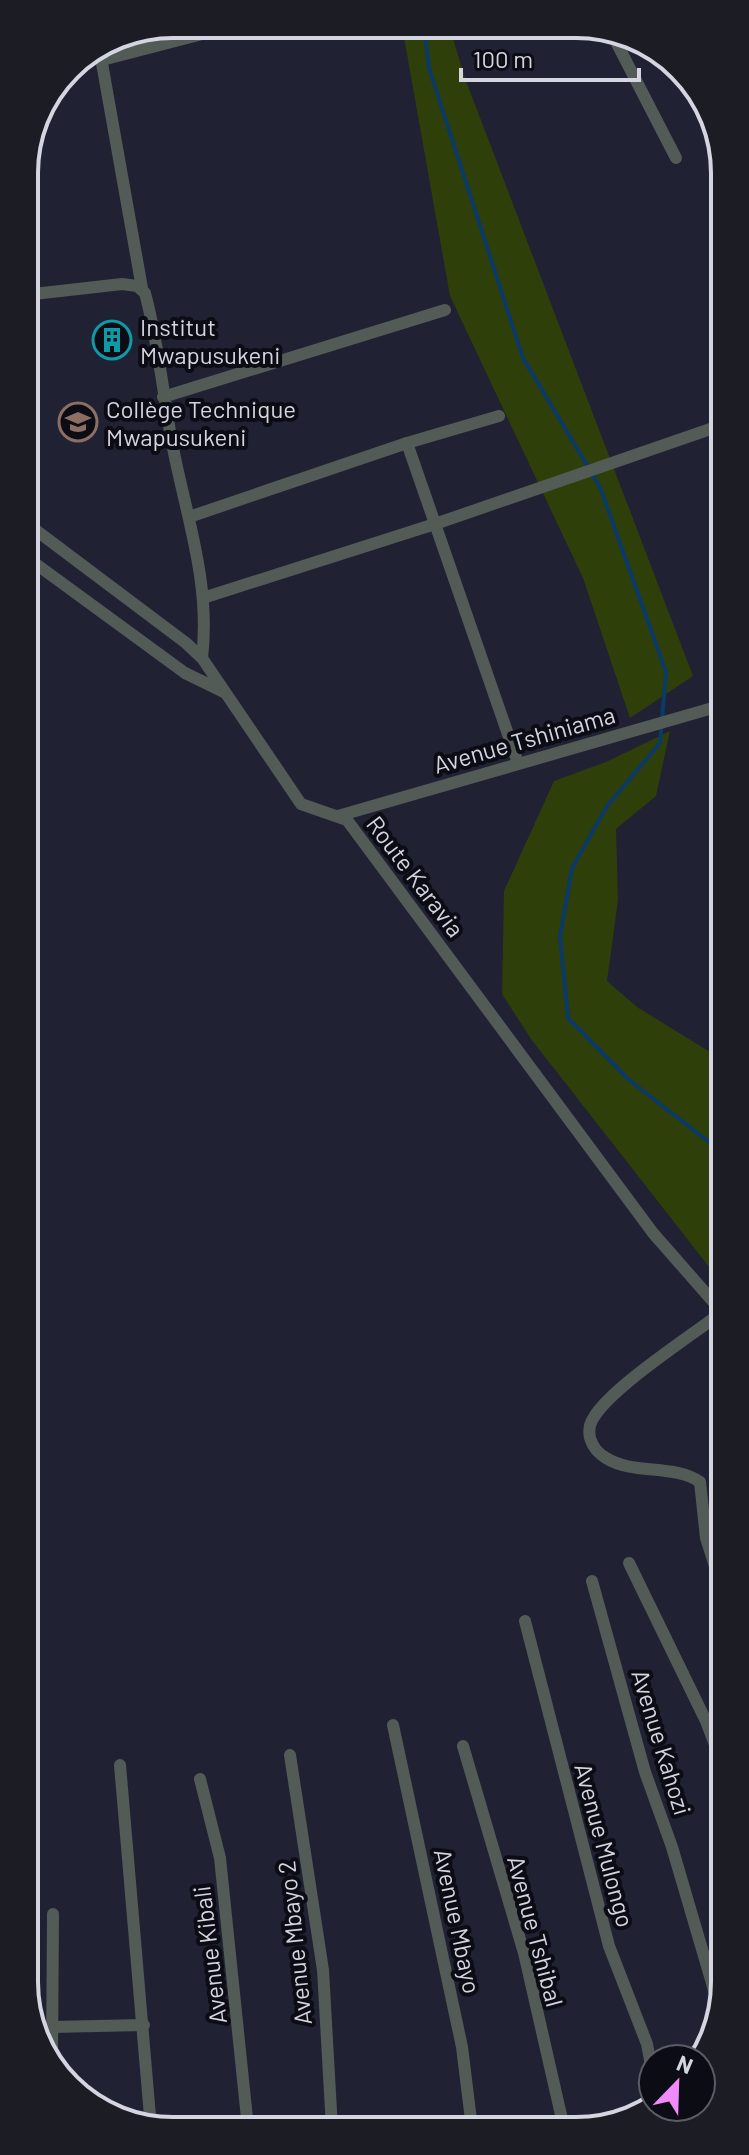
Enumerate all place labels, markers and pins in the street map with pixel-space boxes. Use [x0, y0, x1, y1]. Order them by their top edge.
place label: Institut Mwapusukeni [140, 312, 280, 369]
building icon: Institut Mwapusukeni [91, 319, 133, 361]
place label: Collège Technique Mwapusukeni [106, 394, 296, 451]
school or university icon: Collège Technique Mwapusukeni [57, 401, 99, 443]

